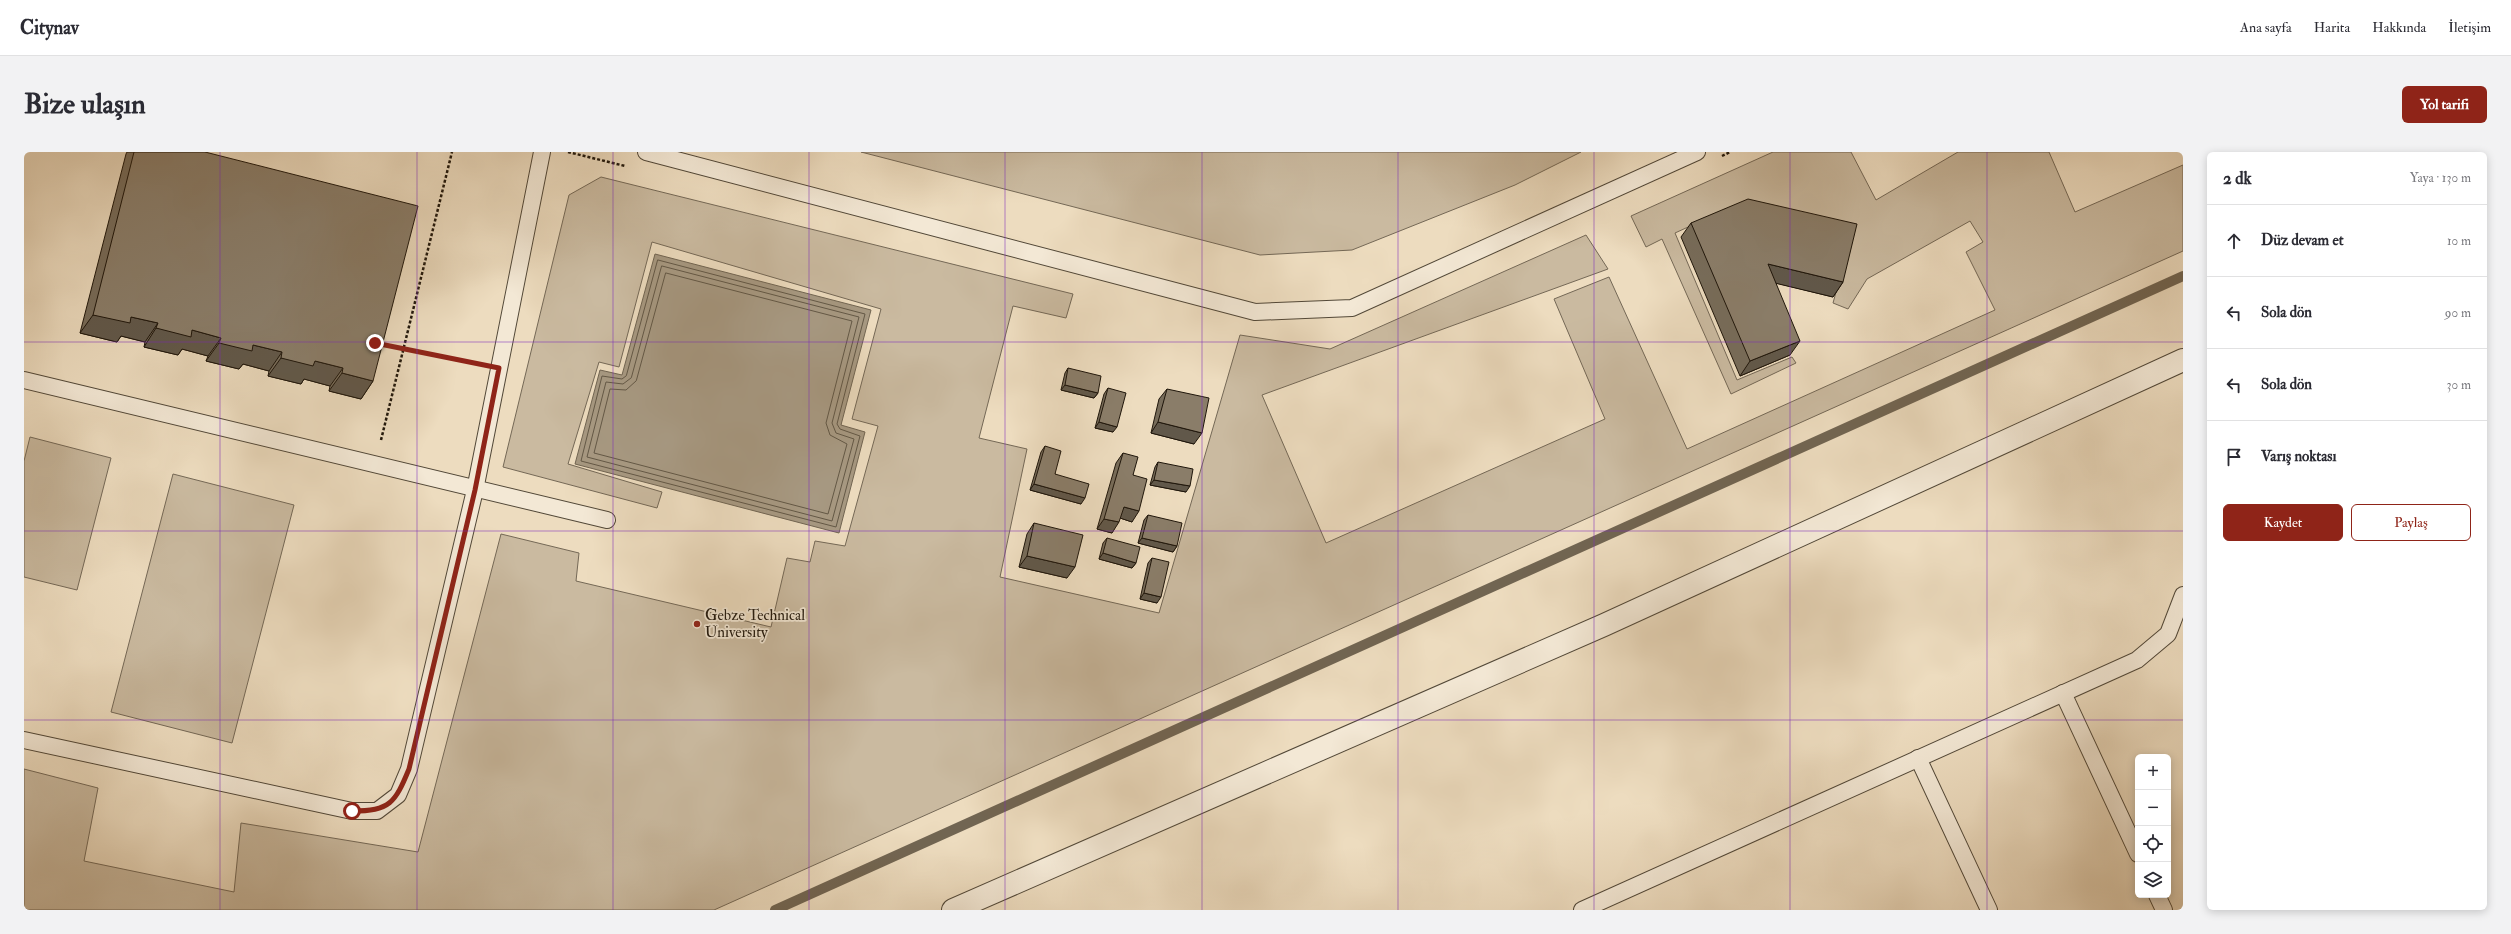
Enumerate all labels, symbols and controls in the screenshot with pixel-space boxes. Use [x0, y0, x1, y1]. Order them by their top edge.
text: Citynav [20, 16, 79, 40]
text: Ana sayfa [2240, 19, 2292, 36]
text: Harita [2314, 19, 2350, 36]
text: Hakkında [2372, 19, 2426, 36]
text: İletişim [2448, 19, 2491, 36]
button: Yol tarifi [2402, 86, 2487, 123]
text: Bize ulaşın [24, 87, 146, 122]
text: 2 dk [2223, 168, 2252, 189]
text: Yaya · 130 m [2410, 170, 2471, 186]
icon: ahead [2223, 230, 2245, 252]
text: Düz devam et [2261, 231, 2344, 250]
text: 10 m [2447, 233, 2471, 249]
icon: left [2223, 302, 2245, 324]
text: Sola dön [2261, 303, 2312, 322]
text: 90 m [2445, 305, 2471, 321]
route end [366, 334, 384, 352]
icon: left [2223, 374, 2245, 396]
text: Sola dön [2261, 375, 2312, 394]
text: 30 m [2447, 377, 2471, 393]
icon: arrive [2223, 446, 2245, 468]
text: Varış noktası [2261, 447, 2336, 466]
button: Kaydet [2223, 504, 2343, 541]
button: Paylaş [2351, 504, 2471, 541]
place label: Gebze Technical University [705, 606, 805, 642]
marker: Gebze Technical University [692, 619, 702, 629]
map controls [2135, 754, 2171, 898]
button: + [2135, 754, 2171, 790]
button: − [2135, 790, 2171, 826]
route start [343, 802, 361, 820]
button: locate [2135, 826, 2171, 862]
button: layers [2135, 862, 2171, 898]

